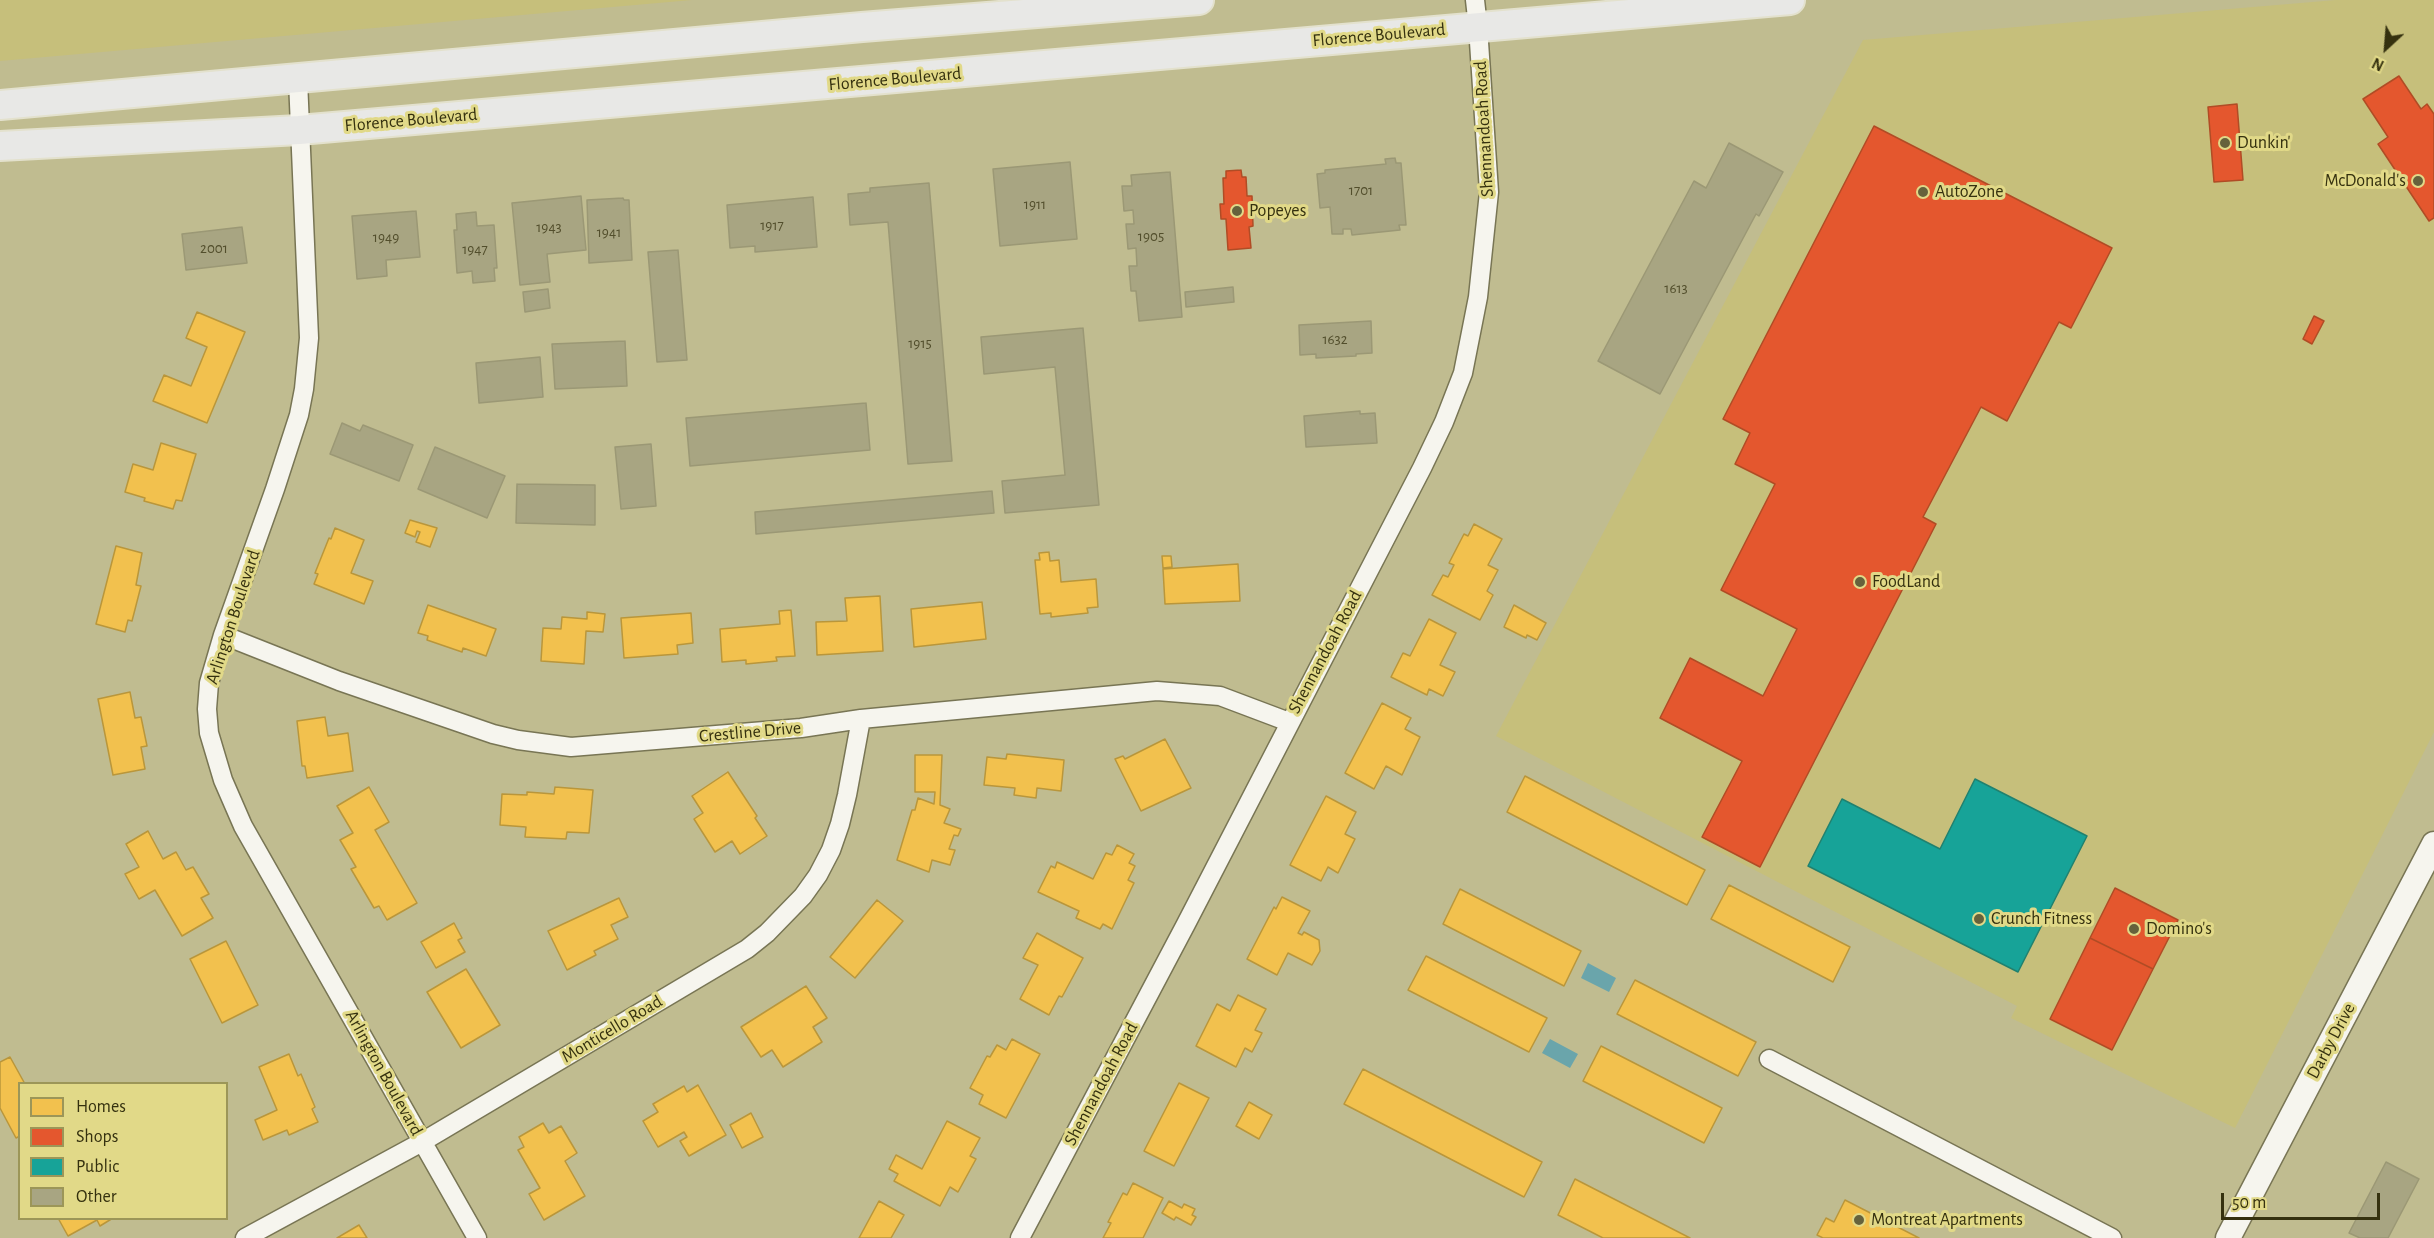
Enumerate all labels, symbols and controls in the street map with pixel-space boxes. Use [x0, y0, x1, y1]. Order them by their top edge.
street label: Florence Boulevard [1312, 18, 1446, 52]
north arrow [2356, 18, 2416, 78]
text: N [2370, 55, 2387, 74]
street label: Shennandoah Road [1470, 60, 1498, 198]
street label: Florence Boulevard [828, 62, 962, 96]
street label: Florence Boulevard [344, 103, 478, 137]
place label: Dunkin' [2237, 132, 2291, 154]
marker: Dunkin' [2218, 136, 2232, 150]
place label: McDonald's [2324, 170, 2406, 192]
marker: McDonald's [2411, 174, 2425, 188]
house number: 1701 [1349, 181, 1373, 199]
place label: AutoZone [1935, 181, 2004, 203]
marker: AutoZone [1916, 185, 1930, 199]
house number: 1911 [1024, 195, 1046, 213]
place label: Popeyes [1249, 200, 1306, 222]
marker: Popeyes [1230, 204, 1244, 218]
house number: 1917 [760, 216, 784, 234]
house number: 1943 [536, 218, 562, 236]
house number: 1941 [597, 223, 621, 241]
house number: 1905 [1138, 227, 1164, 245]
house number: 1949 [373, 228, 399, 246]
house number: 2001 [200, 239, 228, 257]
house number: 1947 [462, 240, 488, 258]
house number: 1613 [1664, 279, 1688, 297]
house number: 1632 [1322, 330, 1348, 348]
house number: 1915 [908, 334, 932, 352]
street label: Arlington Boulevard [201, 547, 265, 687]
place label: FoodLand [1872, 571, 1940, 593]
marker: FoodLand [1853, 575, 1867, 589]
street label: Shennandoah Road [1283, 587, 1367, 717]
street label: Crestline Drive [698, 717, 802, 747]
place label: Crunch Fitness [1991, 908, 2092, 930]
marker: Crunch Fitness [1972, 912, 1986, 926]
place label: Domino's [2146, 918, 2212, 940]
marker: Domino's [2127, 922, 2141, 936]
street label: Monticello Road [558, 990, 666, 1068]
street label: Darby Drive [2302, 999, 2360, 1083]
street label: Arlington Boulevard [341, 1006, 427, 1140]
street label: Shennandoah Road [1059, 1019, 1143, 1149]
legend [18, 1082, 228, 1220]
text: Homes [76, 1098, 126, 1116]
text: Shops [76, 1128, 118, 1146]
text: Public [76, 1158, 119, 1176]
scale bar [2224, 1181, 2383, 1219]
text: Other [76, 1188, 117, 1206]
text: 50 m [2232, 1194, 2266, 1212]
place label: Montreat Apartments [1871, 1209, 2023, 1231]
marker: Montreat Apartments [1852, 1213, 1866, 1227]

